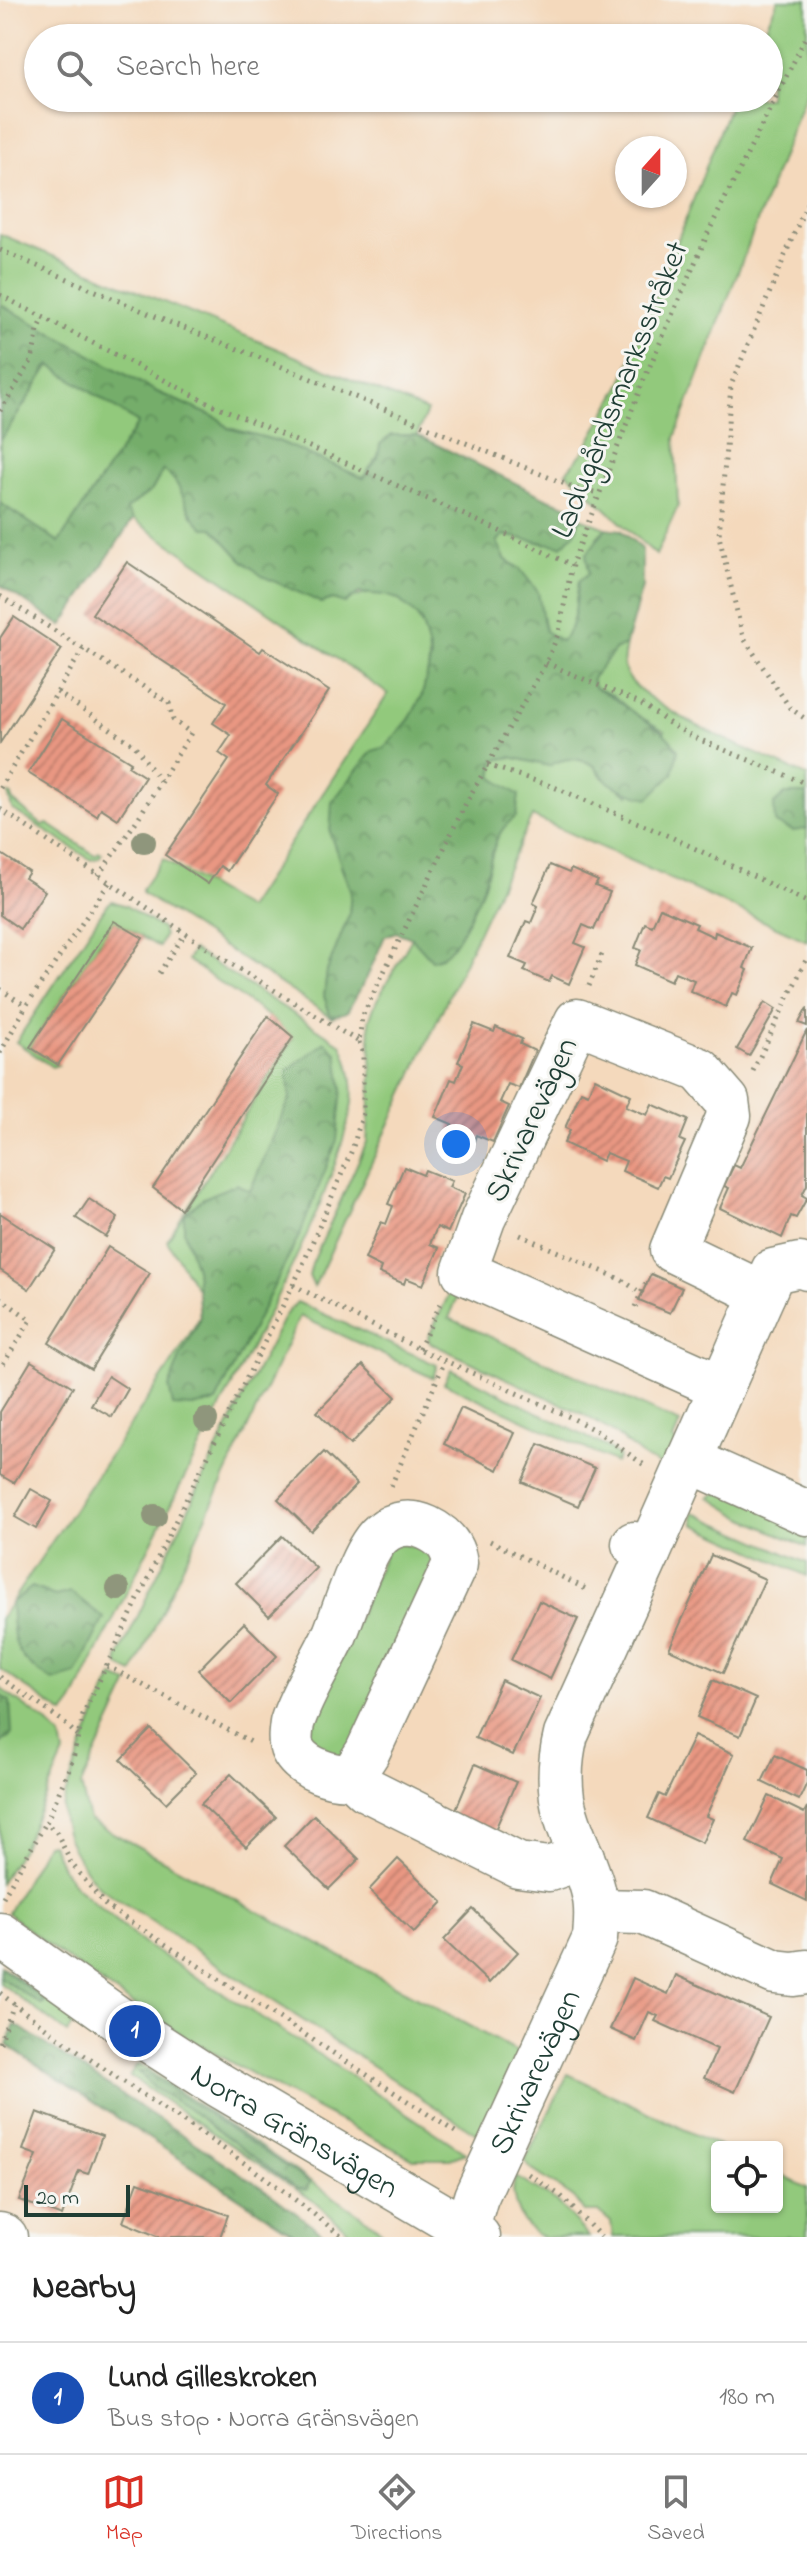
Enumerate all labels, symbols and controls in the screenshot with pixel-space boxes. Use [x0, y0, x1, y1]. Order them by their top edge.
search box [24, 24, 783, 112]
icon: search [52, 46, 96, 90]
text: Search here [116, 46, 260, 90]
north arrow [615, 136, 687, 208]
street label: Ladugårdsmarksstråket [540, 234, 702, 546]
street label: Skrivarevägen [474, 1030, 592, 1211]
your location [436, 1124, 476, 1164]
street label: Skrivarevägen [479, 1982, 595, 2163]
pin: 1 [109, 2001, 161, 2061]
street label: Norra Gränsvägen [180, 2053, 407, 2212]
map controls [711, 2141, 783, 2213]
button: locate [711, 2141, 783, 2213]
scale bar [24, 2181, 130, 2217]
text: 20 m [36, 2183, 79, 2215]
text: Nearby [32, 2264, 136, 2314]
text: Lund Gilleskroken [108, 2357, 317, 2401]
text: 1 [54, 2379, 62, 2417]
text: 180 m [719, 2379, 775, 2417]
text: Bus stop · Norra Gränsvägen [108, 2401, 419, 2439]
tab: Map [102, 2470, 146, 2550]
tab: Directions [351, 2470, 442, 2550]
tab: Saved [647, 2470, 705, 2550]

